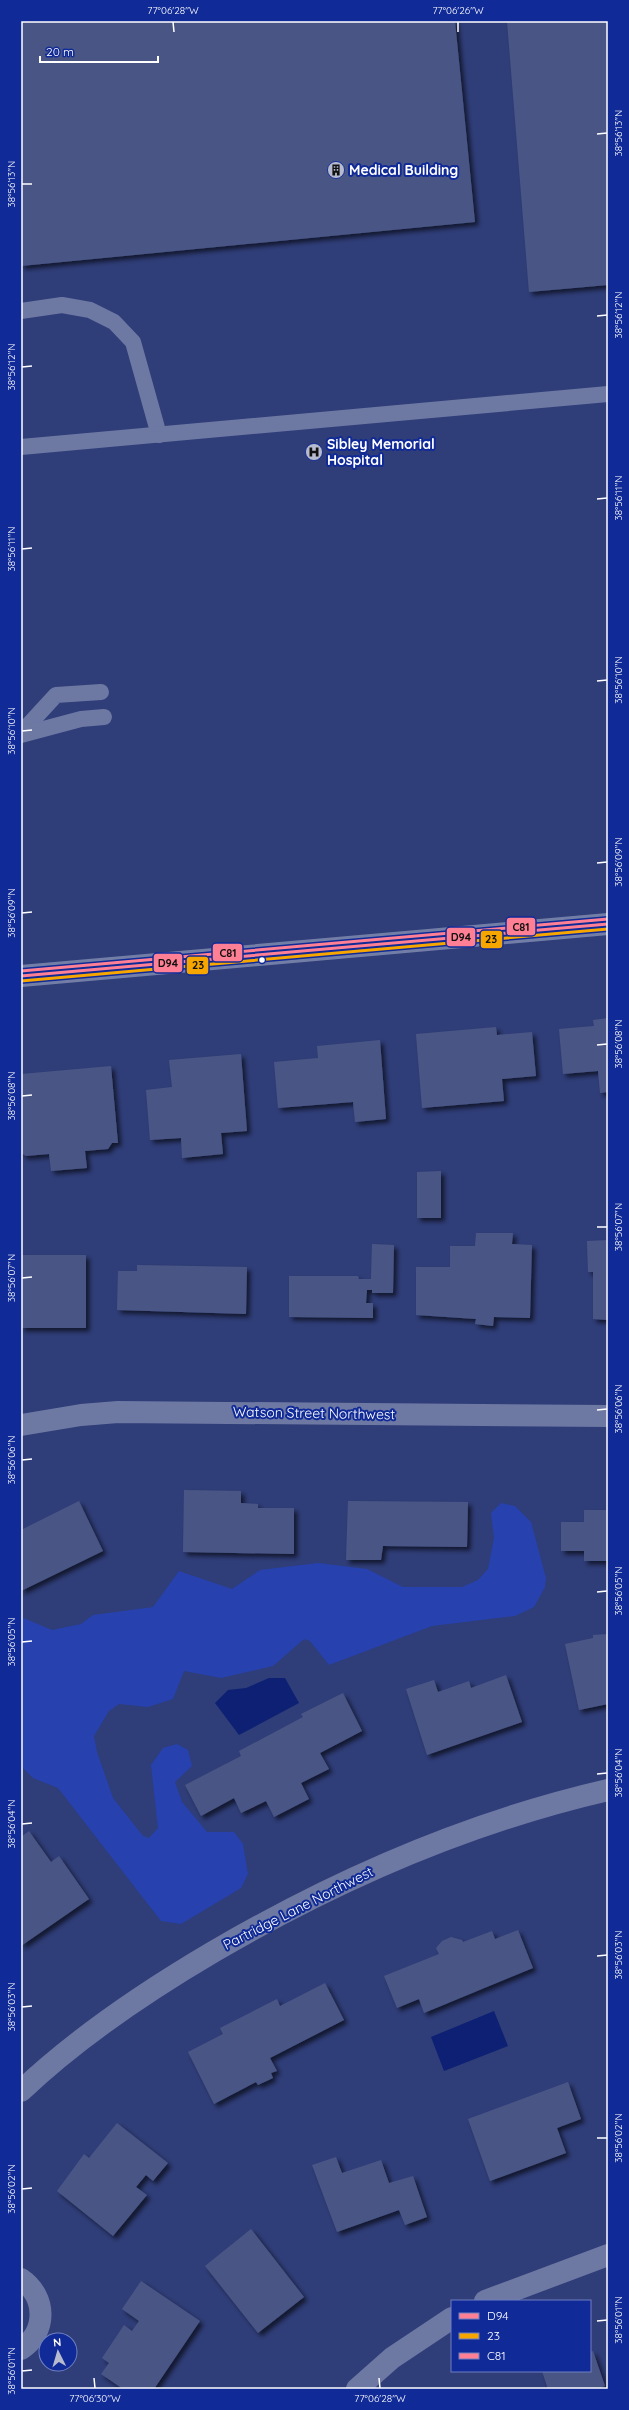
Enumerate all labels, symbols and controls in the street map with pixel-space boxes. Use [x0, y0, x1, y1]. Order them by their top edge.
text: 77°06'28"W [147, 4, 199, 17]
text: 77°06'26"W [432, 4, 484, 17]
scale bar [40, 38, 158, 64]
text: 20 m [46, 44, 74, 59]
text: 38°56'13"N [612, 110, 625, 156]
building icon: Medical Building [326, 160, 346, 180]
text: 38°56'13"N [5, 161, 18, 207]
place label: Medical Building [349, 161, 458, 179]
text: 38°56'12"N [612, 291, 625, 339]
text: 38°56'12"N [5, 343, 18, 391]
place label: Sibley Memorial Hospital [327, 435, 435, 469]
hospital icon: Sibley Memorial Hospital [304, 442, 324, 462]
text: 38°56'11"N [612, 475, 625, 521]
text: 38°56'11"N [5, 526, 18, 572]
text: 38°56'10"N [612, 656, 625, 704]
text: 38°56'10"N [5, 707, 18, 755]
text: 38°56'09"N [612, 837, 625, 887]
text: 38°56'09"N [5, 888, 18, 938]
line badge: C81 [506, 917, 536, 936]
text: C81 [512, 920, 530, 934]
line badge: D94 [446, 927, 476, 947]
text: D94 [451, 930, 472, 944]
line badge: 23 [480, 930, 503, 949]
text: 23 [485, 932, 497, 946]
line badge: C81 [212, 943, 243, 962]
text: C81 [219, 946, 237, 960]
line badge: D94 [153, 953, 183, 973]
unlabelled marker [257, 955, 267, 965]
text: D94 [158, 956, 179, 970]
line badge: 23 [186, 956, 209, 975]
text: 23 [192, 958, 204, 972]
text: 38°56'08"N [612, 1019, 625, 1069]
text: 38°56'08"N [5, 1071, 18, 1121]
text: 38°56'07"N [612, 1203, 625, 1251]
text: 38°56'07"N [5, 1254, 18, 1302]
text: 38°56'06"N [612, 1384, 625, 1434]
street label: Watson Street Northwest [233, 1403, 396, 1423]
text: 38°56'06"N [5, 1435, 18, 1485]
text: 38°56'05"N [612, 1566, 625, 1616]
text: 38°56'05"N [5, 1617, 18, 1667]
text: 38°56'04"N [612, 1748, 625, 1798]
text: 38°56'04"N [5, 1799, 18, 1849]
street label: Partridge Lane Northwest [220, 1862, 376, 1954]
text: 38°56'03"N [612, 1930, 625, 1980]
text: 38°56'03"N [5, 1982, 18, 2032]
text: 38°56'02"N [612, 2113, 625, 2163]
text: 38°56'02"N [5, 2164, 18, 2214]
text: 38°56'01"N [612, 2296, 625, 2344]
legend [451, 2300, 591, 2372]
text: D94 [487, 2308, 509, 2323]
text: 23 [487, 2328, 500, 2343]
north arrow [38, 2332, 78, 2372]
text: N [52, 2335, 62, 2349]
text: 38°56'01"N [5, 2347, 18, 2395]
text: C81 [487, 2348, 506, 2363]
text: 77°06'30"W [69, 2392, 121, 2405]
text: 77°06'28"W [354, 2392, 406, 2405]

